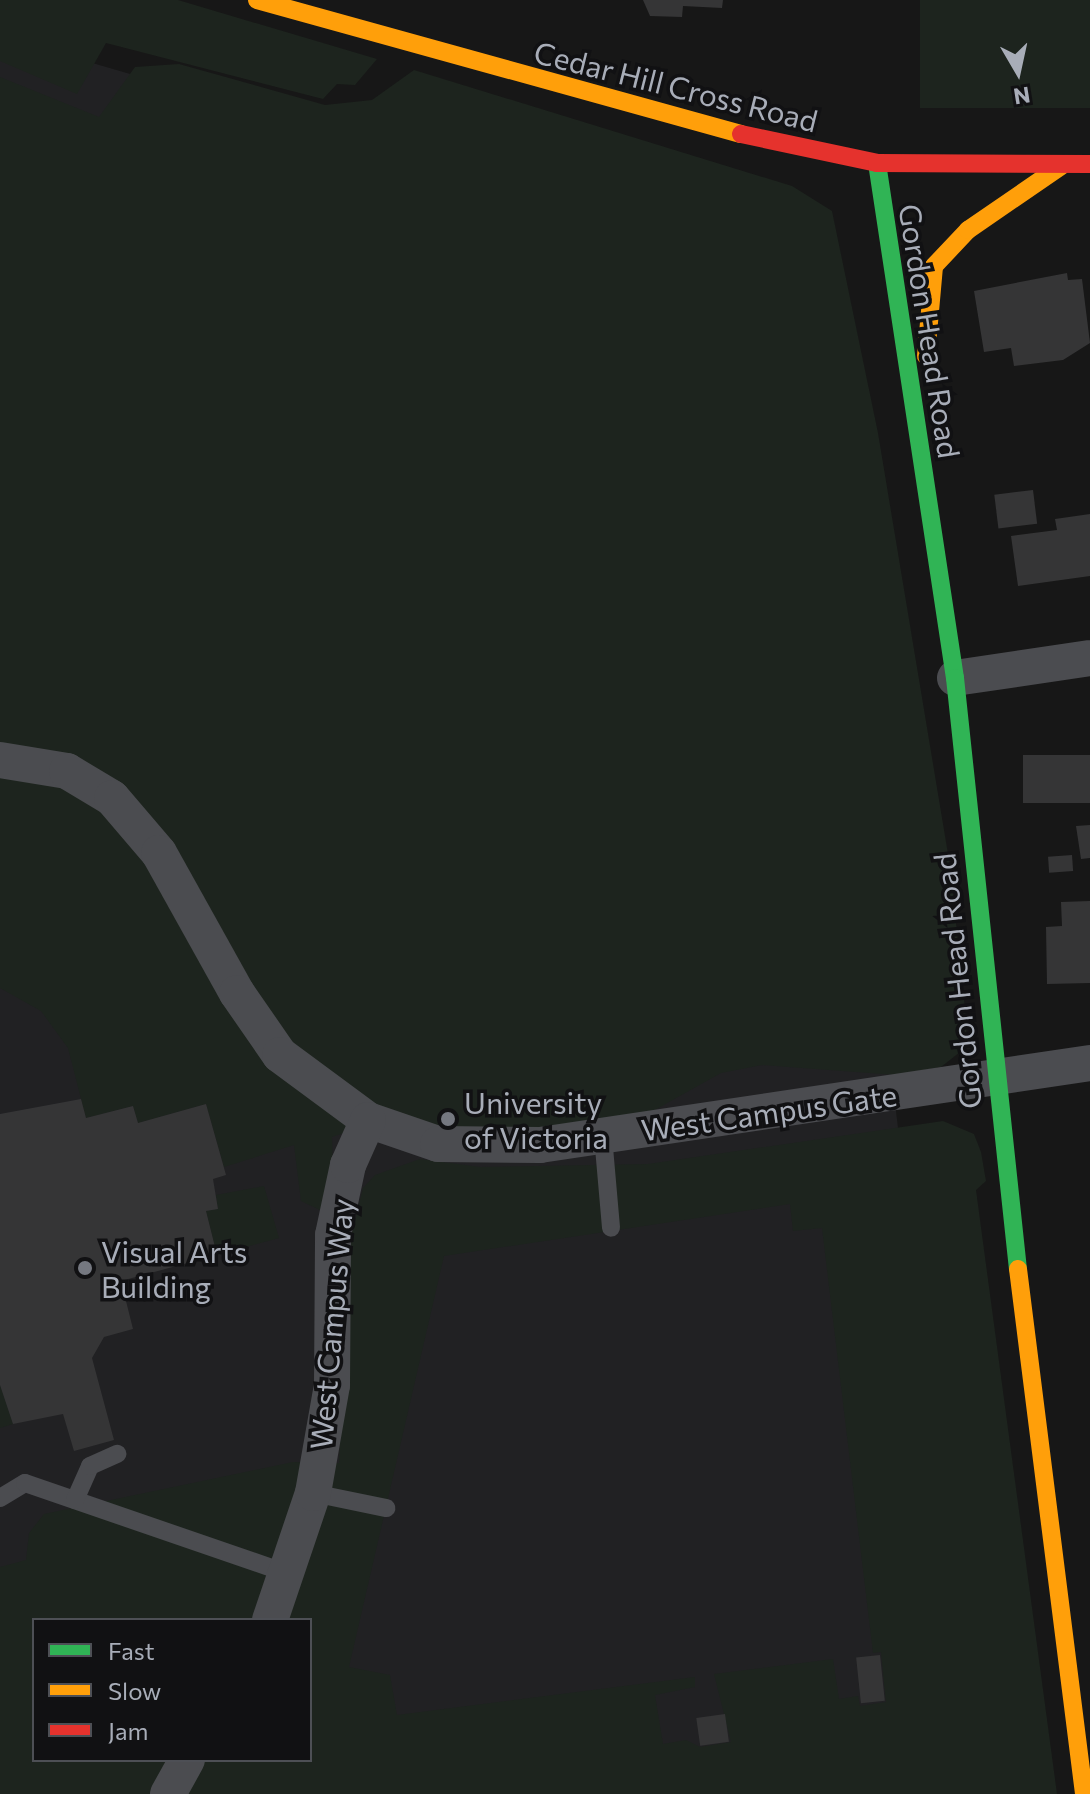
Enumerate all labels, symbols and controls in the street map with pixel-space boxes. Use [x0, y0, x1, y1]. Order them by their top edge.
north arrow [978, 32, 1058, 112]
street label: Cedar Hill Cross Road [530, 33, 822, 139]
text: N [1012, 82, 1032, 111]
street label: Gordon Head Road [892, 201, 968, 461]
street label: Gordon Head Road [926, 851, 988, 1111]
street label: West Campus Gate [639, 1076, 899, 1148]
place label: University of Victoria [464, 1084, 608, 1154]
marker: University of Victoria [439, 1110, 457, 1128]
street label: West Campus Way [302, 1197, 360, 1451]
place label: Visual Arts Building [101, 1233, 247, 1304]
marker: Visual Arts Building [76, 1259, 94, 1277]
legend [32, 1618, 312, 1762]
text: Fast [108, 1636, 155, 1665]
text: Slow [108, 1676, 161, 1705]
text: Jam [108, 1716, 148, 1745]

